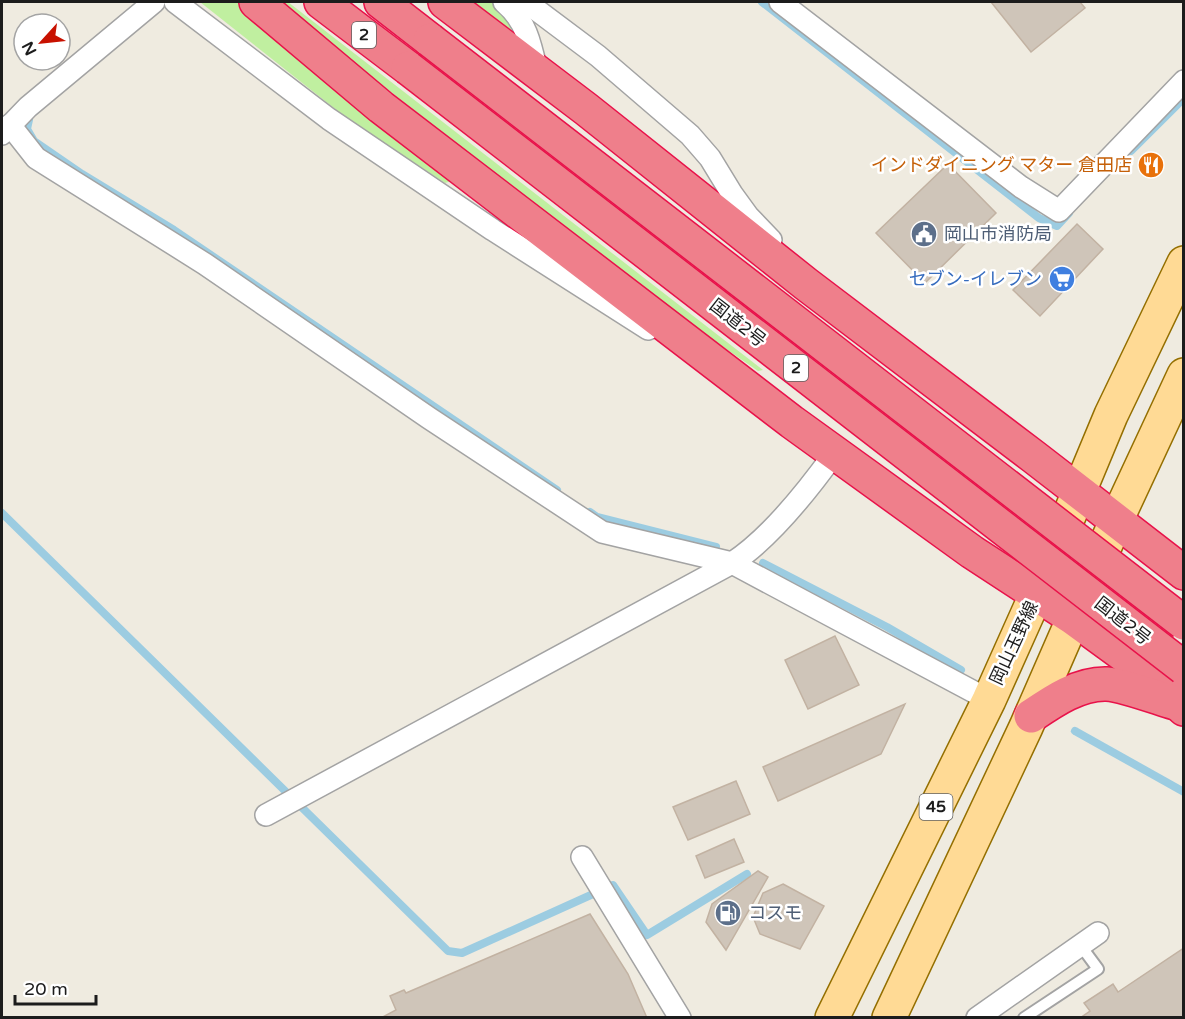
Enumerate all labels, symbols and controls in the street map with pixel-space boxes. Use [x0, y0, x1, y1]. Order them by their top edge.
north arrow [12, 12, 72, 72]
road number: 2 [352, 22, 376, 48]
text: N [18, 38, 41, 59]
restaurant icon: インドダイニング マター 倉田店 [1136, 150, 1166, 180]
place label: インドダイニング マター 倉田店 [871, 154, 1132, 176]
public building icon: 岡山市消防局 [909, 219, 939, 249]
place label: 岡山市消防局 [944, 223, 1052, 245]
supermarket icon: セブン-イレブン [1047, 264, 1077, 294]
place label: セブン-イレブン [909, 268, 1042, 290]
street label: 国道2号 [705, 294, 771, 352]
road number: 2 [784, 355, 808, 381]
street label: 国道2号 [1090, 592, 1156, 650]
street label: 岡山玉野線 [985, 598, 1043, 688]
road number: 45 [920, 794, 952, 820]
fuel station icon: コスモ [713, 898, 743, 928]
place label: コスモ [748, 902, 802, 924]
scale bar [15, 968, 96, 1006]
text: 20 m [24, 978, 68, 1000]

